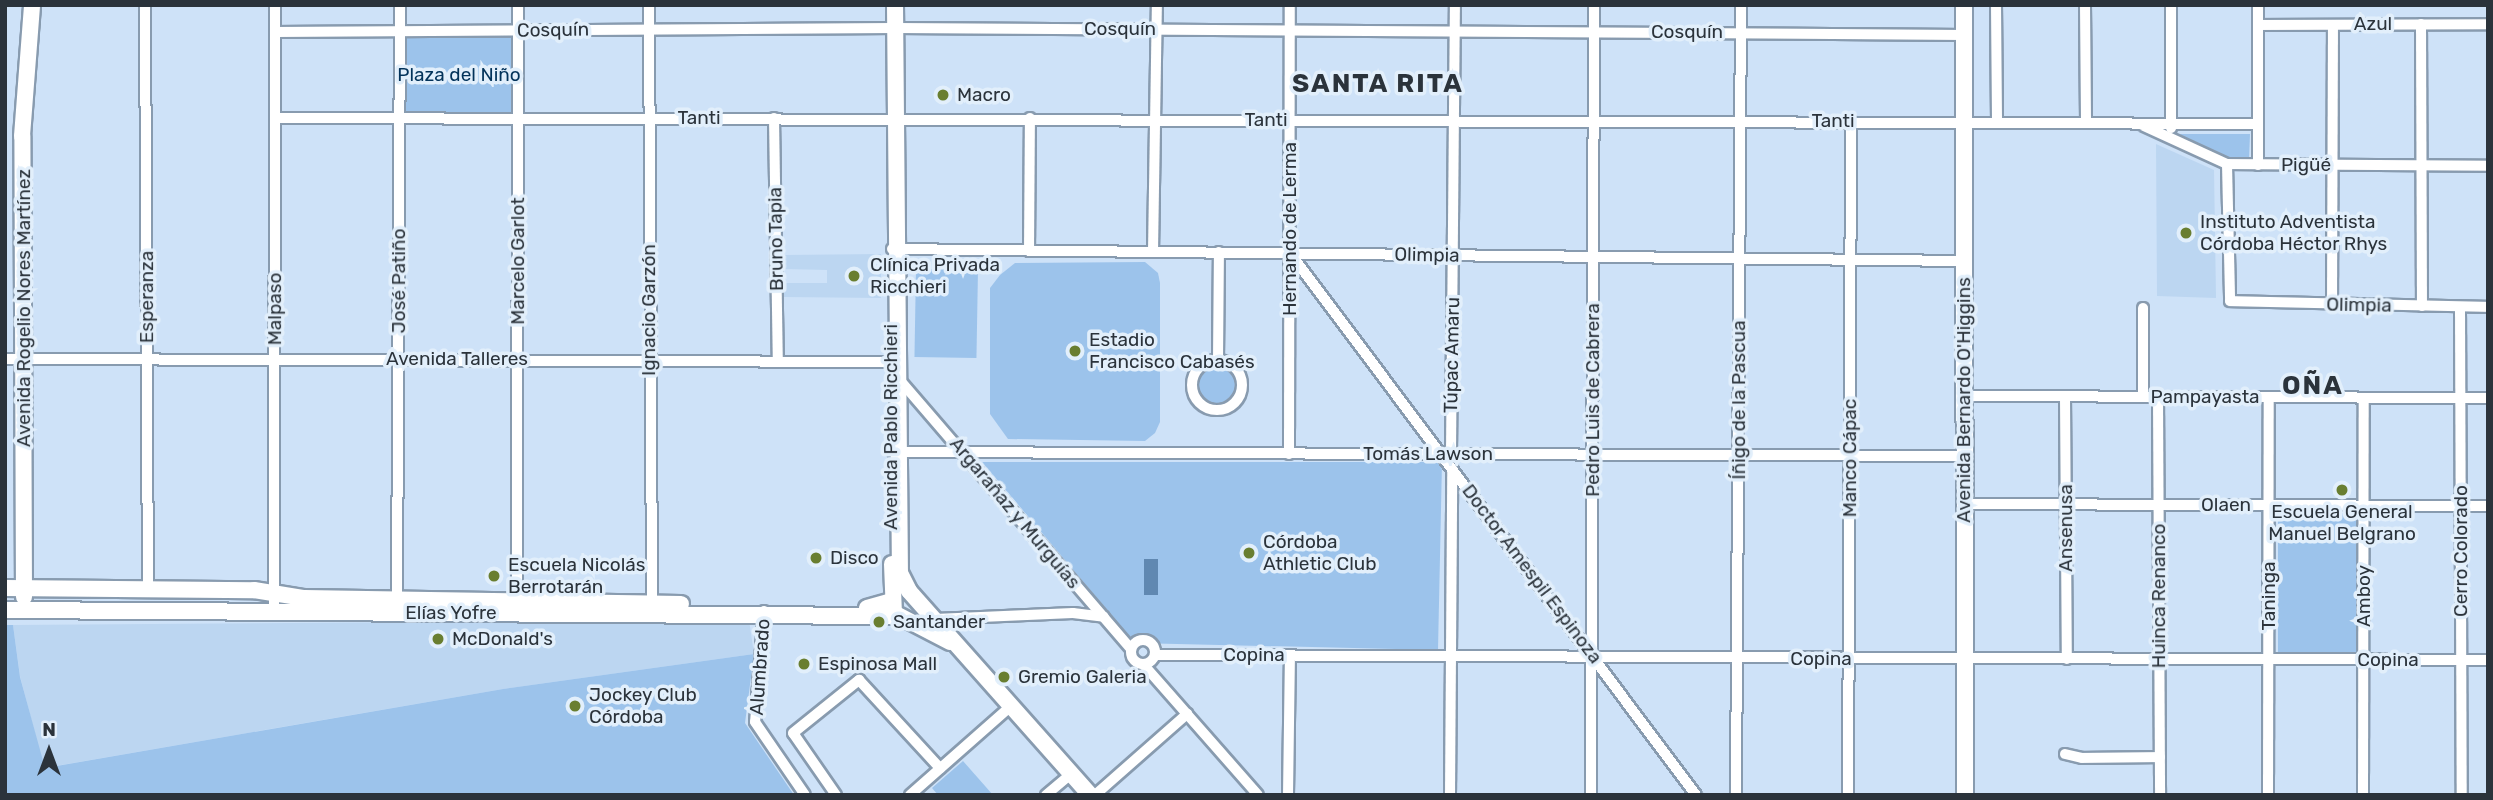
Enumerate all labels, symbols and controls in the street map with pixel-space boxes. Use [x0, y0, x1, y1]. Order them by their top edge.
street label: Azul [2354, 13, 2392, 35]
street label: Cosquín [517, 18, 589, 42]
street label: Cosquín [1084, 18, 1156, 40]
street label: Cosquín [1651, 21, 1723, 43]
park label: Plaza del Niño [397, 64, 521, 86]
district label: SANTA RITA [1293, 68, 1463, 100]
place label: Macro [957, 84, 1011, 106]
marker: Macro [935, 87, 951, 103]
street label: Tanti [677, 107, 721, 129]
street label: Tanti [1244, 109, 1288, 131]
street label: Tanti [1811, 110, 1855, 132]
street label: Hernando de Lerma [1279, 142, 1301, 316]
street label: Pigüé [2281, 154, 2331, 176]
street label: Avenida Rogelio Nores Martínez [13, 169, 35, 447]
street label: Bruno Tapia [764, 187, 788, 291]
street label: Marcelo Garlot [507, 197, 529, 325]
place label: Instituto Adventista Córdoba Héctor Rhys [2200, 211, 2388, 255]
marker: Instituto Adventista Córdoba Héctor Rhys [2178, 225, 2194, 241]
street label: José Patiño [388, 229, 410, 333]
street label: Olimpia [1394, 243, 1460, 267]
street label: Ignacio Garzón [638, 244, 660, 376]
street label: Esperanza [136, 251, 158, 343]
place label: Clínica Privada Ricchieri [870, 254, 1000, 298]
marker: Clínica Privada Ricchieri [844, 266, 864, 286]
street label: Malpaso [264, 273, 286, 345]
street label: Avenida Bernardo O'Higgins [1953, 277, 1975, 523]
street label: Olimpia [2326, 293, 2392, 317]
street label: Túpac Amaru [1440, 296, 1464, 414]
street label: Pedro Luis de Cabrera [1582, 303, 1604, 497]
street label: Íñigo de la Pascua [1728, 320, 1750, 480]
street label: Avenida Pablo Ricchieri [880, 324, 902, 530]
place label: Estadio Francisco Cabasés [1089, 329, 1255, 373]
marker: Estadio Francisco Cabasés [1067, 343, 1083, 359]
street label: Avenida Talleres [386, 348, 528, 370]
district label: OÑA [2282, 370, 2344, 402]
street label: Pampayasta [2150, 386, 2260, 408]
street label: Manco Cápac [1839, 399, 1861, 517]
street label: Argarañaz y Murguías [945, 432, 1085, 594]
street label: Tomás Lawson [1363, 443, 1493, 465]
street label: Doctor Amespil Espinoza [1457, 480, 1607, 668]
marker: Escuela General Manuel Belgrano [2334, 482, 2350, 498]
street label: Ansenusa [2055, 484, 2077, 572]
street label: Cerro Colorado [2450, 485, 2472, 617]
street label: Olaen [2201, 494, 2251, 516]
place label: Escuela General Manuel Belgrano [2268, 501, 2416, 545]
street label: Huinca Renanco [2148, 524, 2170, 668]
place label: Córdoba Athletic Club [1263, 531, 1377, 575]
marker: Córdoba Athletic Club [1241, 545, 1257, 561]
place label: Disco [830, 547, 879, 569]
marker: Disco [808, 550, 824, 566]
place label: Escuela Nicolás Berrotarán [508, 554, 646, 598]
street label: Taninga [2258, 561, 2280, 631]
street label: Amboy [2353, 565, 2375, 627]
marker: Escuela Nicolás Berrotarán [486, 568, 502, 584]
street label: Elías Yofre [405, 602, 497, 624]
place label: Santander [893, 611, 985, 633]
marker: Santander [871, 614, 887, 630]
street label: Alumbrado [745, 618, 775, 716]
place label: McDonald's [452, 628, 553, 650]
marker: McDonald's [430, 631, 446, 647]
street label: Copina [1223, 644, 1285, 666]
street label: Copina [1790, 648, 1852, 670]
street label: Copina [2357, 649, 2419, 671]
place label: Espinosa Mall [818, 653, 937, 675]
marker: Espinosa Mall [796, 656, 812, 672]
place label: Gremio Galeria [1018, 666, 1147, 688]
marker: Gremio Galeria [996, 669, 1012, 685]
place label: Jockey Club Córdoba [589, 684, 697, 728]
marker: Jockey Club Córdoba [567, 698, 583, 714]
north arrow [14, 716, 84, 786]
text: N [42, 718, 56, 741]

